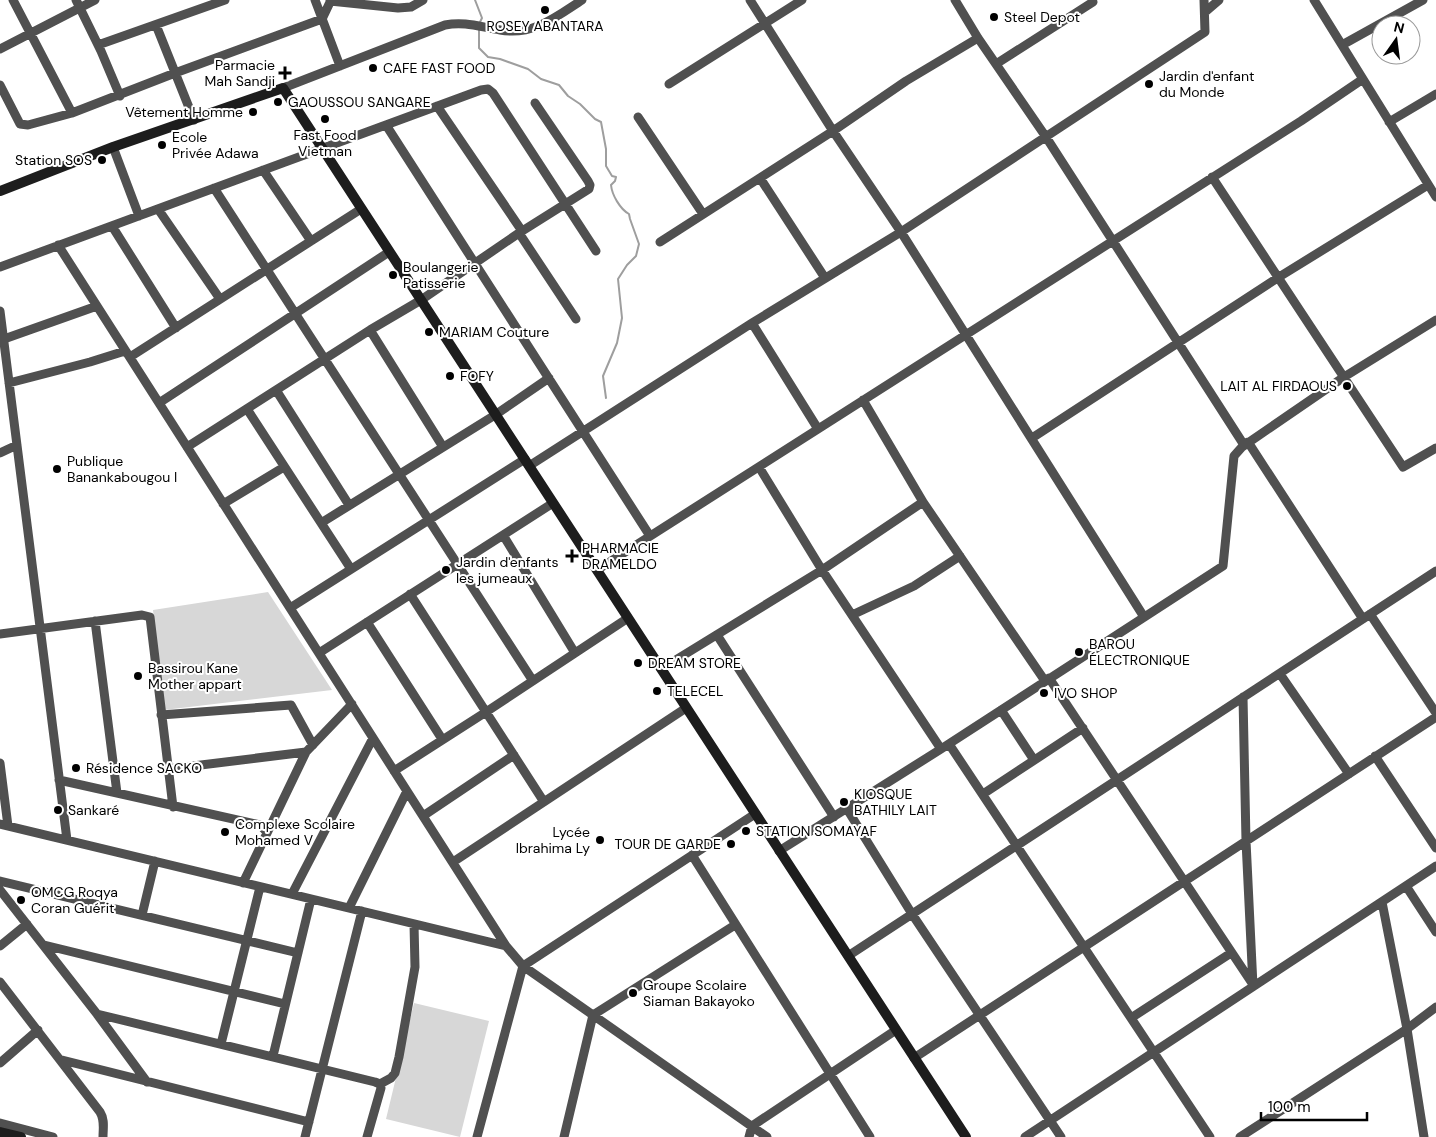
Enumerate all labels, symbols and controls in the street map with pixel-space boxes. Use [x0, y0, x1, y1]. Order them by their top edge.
marker: ROSEY ABANTARA [539, 4, 551, 16]
place label: Steel Depot [1004, 8, 1080, 26]
marker: Steel Depot [988, 11, 1000, 23]
north arrow [1371, 15, 1421, 65]
place label: ROSEY ABANTARA [486, 17, 604, 35]
text: N [1392, 17, 1406, 37]
place label: Parmacie Mah Sandji [205, 56, 275, 90]
place label: CAFE FAST FOOD [383, 59, 495, 77]
marker: CAFE FAST FOOD [367, 62, 379, 74]
marker: Parmacie Mah Sandji [279, 67, 291, 79]
place label: Jardin d'enfant du Monde [1159, 67, 1254, 101]
marker: Jardin d'enfant du Monde [1143, 78, 1155, 90]
place label: GAOUSSOU SANGARE [288, 93, 431, 111]
marker: GAOUSSOU SANGARE [272, 96, 284, 108]
place label: Vêtement Homme [125, 103, 243, 121]
marker: Vêtement Homme [247, 106, 259, 118]
marker: Fast Food Vietman [319, 113, 331, 125]
place label: Fast Food Vietman [293, 126, 357, 160]
place label: Ecole Privée Adawa [172, 128, 259, 162]
marker: Ecole Privée Adawa [156, 139, 168, 151]
place label: Station SOS [15, 151, 92, 169]
marker: Station SOS [96, 154, 108, 166]
place label: Boulangerie Patisserie [403, 258, 479, 292]
marker: Boulangerie Patisserie [387, 269, 399, 281]
place label: MARIAM Couture [439, 323, 549, 341]
marker: MARIAM Couture [423, 326, 435, 338]
place label: FOFY [460, 367, 494, 385]
marker: FOFY [444, 370, 456, 382]
place label: LAIT AL FIRDAOUS [1220, 377, 1337, 395]
marker: LAIT AL FIRDAOUS [1341, 380, 1353, 392]
place label: Publique Banankabougou I [67, 452, 177, 486]
marker: Publique Banankabougou I [51, 463, 63, 475]
place label: PHARMACIE DRAMELDO [582, 539, 659, 573]
marker: PHARMACIE DRAMELDO [566, 550, 578, 562]
place label: Jardin d'enfants les jumeaux [456, 553, 558, 587]
marker: Jardin d'enfants les jumeaux [440, 564, 452, 576]
place label: BAROU ÉLECTRONIQUE [1089, 635, 1190, 669]
marker: BAROU ÉLECTRONIQUE [1073, 646, 1085, 658]
place label: DREAM STORE [648, 654, 741, 672]
marker: DREAM STORE [632, 657, 644, 669]
place label: Bassirou Kane Mother appart [148, 659, 242, 693]
marker: Bassirou Kane Mother appart [132, 670, 144, 682]
place label: TELECEL [667, 682, 723, 700]
place label: IVO SHOP [1054, 684, 1117, 702]
marker: TELECEL [651, 685, 663, 697]
marker: IVO SHOP [1038, 687, 1050, 699]
place label: Résidence SACKO [86, 759, 202, 777]
marker: Résidence SACKO [70, 762, 82, 774]
place label: KIOSQUE BATHILY LAIT [854, 785, 937, 819]
marker: KIOSQUE BATHILY LAIT [838, 796, 850, 808]
place label: Sankaré [68, 801, 119, 819]
marker: Sankaré [52, 804, 64, 816]
place label: Complexe Scolaire Mohamed V [235, 815, 355, 849]
place label: STATION SOMAYAF [756, 822, 878, 840]
place label: Lycée Ibrahima Ly [516, 823, 590, 857]
marker: STATION SOMAYAF [740, 825, 752, 837]
marker: Complexe Scolaire Mohamed V [219, 826, 231, 838]
marker: Lycée Ibrahima Ly [594, 834, 606, 846]
place label: TOUR DE GARDE [615, 835, 721, 853]
marker: TOUR DE GARDE [725, 838, 737, 850]
place label: OMCG Roqya Coran Guérit [31, 883, 118, 917]
marker: OMCG Roqya Coran Guérit [15, 894, 27, 906]
place label: Groupe Scolaire Siaman Bakayoko [643, 976, 755, 1010]
marker: Groupe Scolaire Siaman Bakayoko [627, 987, 639, 999]
scale bar [1261, 1090, 1367, 1122]
text: 100 m [1268, 1097, 1311, 1117]

